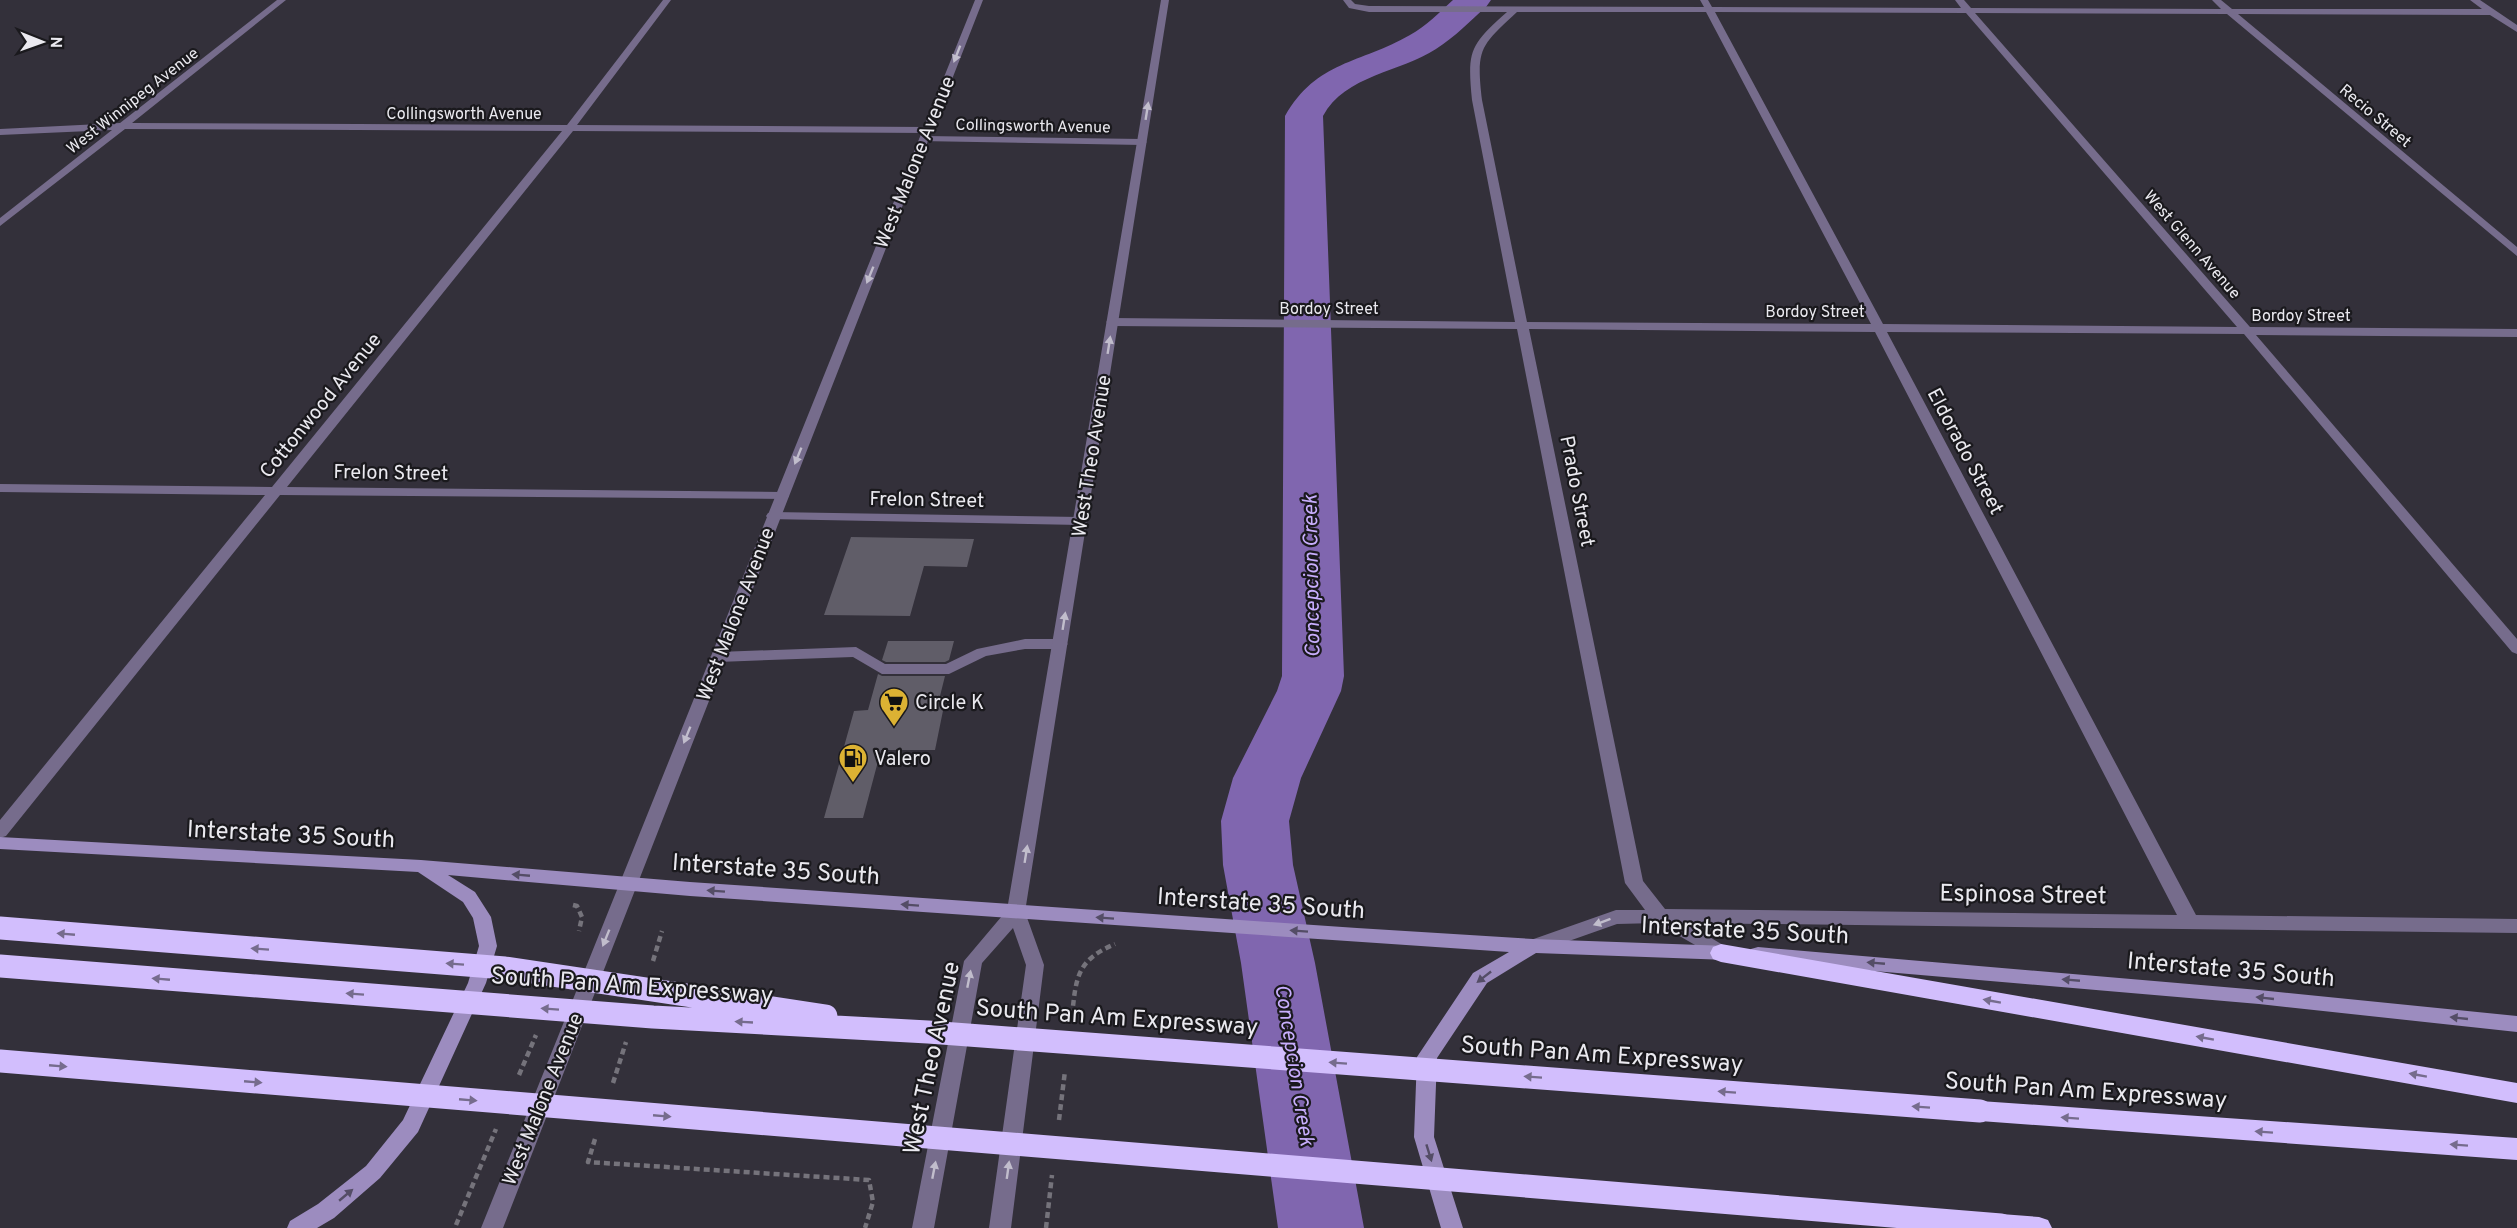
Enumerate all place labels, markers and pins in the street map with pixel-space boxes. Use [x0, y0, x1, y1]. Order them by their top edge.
supermarket icon: Circle K [878, 686, 910, 728]
place label: Circle K [915, 691, 984, 717]
fuel station icon: Valero [837, 742, 869, 784]
place label: Valero [874, 747, 931, 773]

